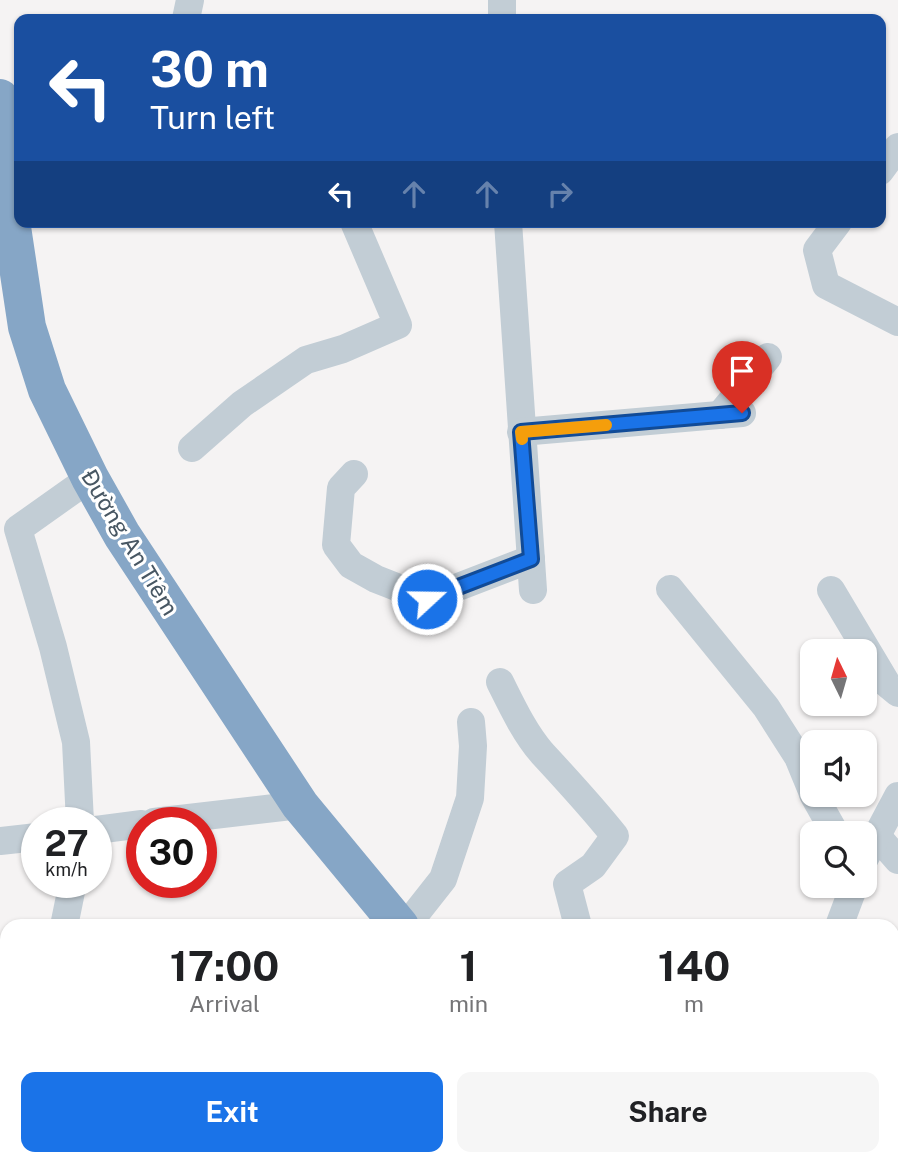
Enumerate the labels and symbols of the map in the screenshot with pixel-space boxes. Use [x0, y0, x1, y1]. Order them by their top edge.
pin [712, 341, 772, 413]
street label: Đường An Tiêm [76, 464, 184, 620]
position arrow [390, 562, 464, 636]
north arrow [800, 639, 877, 716]
speed limit sign: 30 [126, 807, 217, 898]

